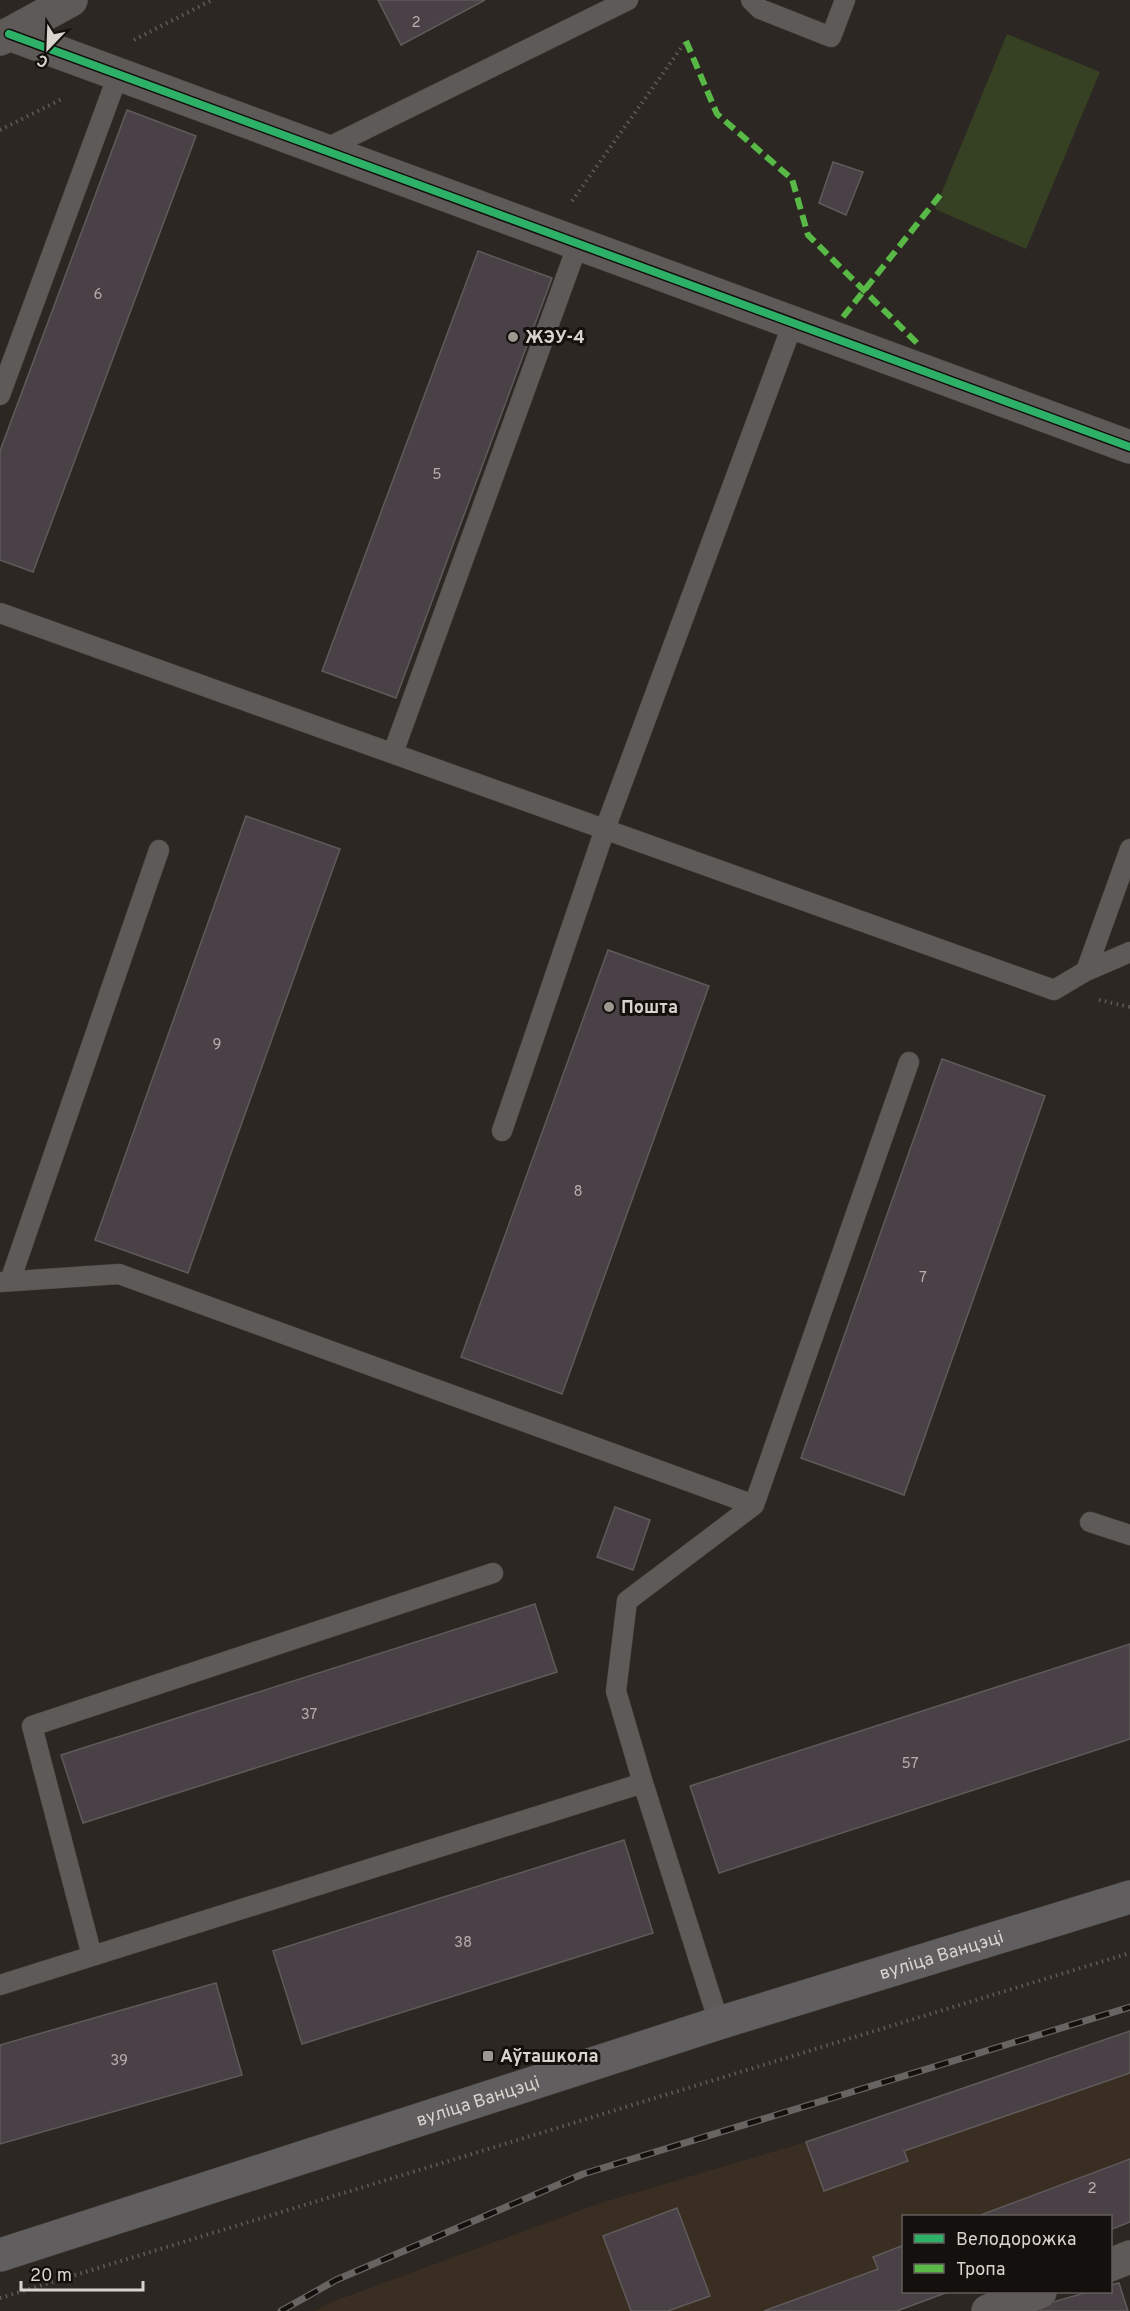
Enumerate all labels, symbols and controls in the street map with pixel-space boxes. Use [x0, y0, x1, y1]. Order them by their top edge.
house number: 2 [411, 14, 421, 33]
north arrow [18, 18, 78, 78]
text: С [34, 49, 52, 71]
house number: 6 [94, 286, 103, 305]
place label: ЖЭУ-4 [525, 327, 585, 350]
marker: ЖЭУ-4 [506, 330, 520, 344]
house number: 5 [432, 466, 442, 485]
place label: Пошта [621, 997, 678, 1020]
marker: Пошта [602, 1000, 616, 1014]
house number: 9 [213, 1036, 221, 1055]
house number: 8 [573, 1183, 583, 1202]
house number: 7 [919, 1269, 927, 1288]
house number: 37 [301, 1706, 318, 1725]
house number: 57 [902, 1755, 919, 1774]
street label: вуліца Ванцэці [877, 1926, 1007, 1986]
house number: 38 [454, 1934, 472, 1953]
place label: Аўташкола [500, 2046, 599, 2069]
marker: Аўташкола [481, 2049, 495, 2063]
house number: 39 [110, 2052, 128, 2071]
street label: вуліца Ванцэці [413, 2072, 543, 2133]
house number: 2 [1087, 2180, 1097, 2199]
legend [902, 2215, 1112, 2293]
text: Велодорожка [956, 2229, 1076, 2252]
scale bar [21, 2254, 142, 2292]
text: Тропа [956, 2259, 1005, 2282]
text: 20 m [30, 2265, 72, 2288]

